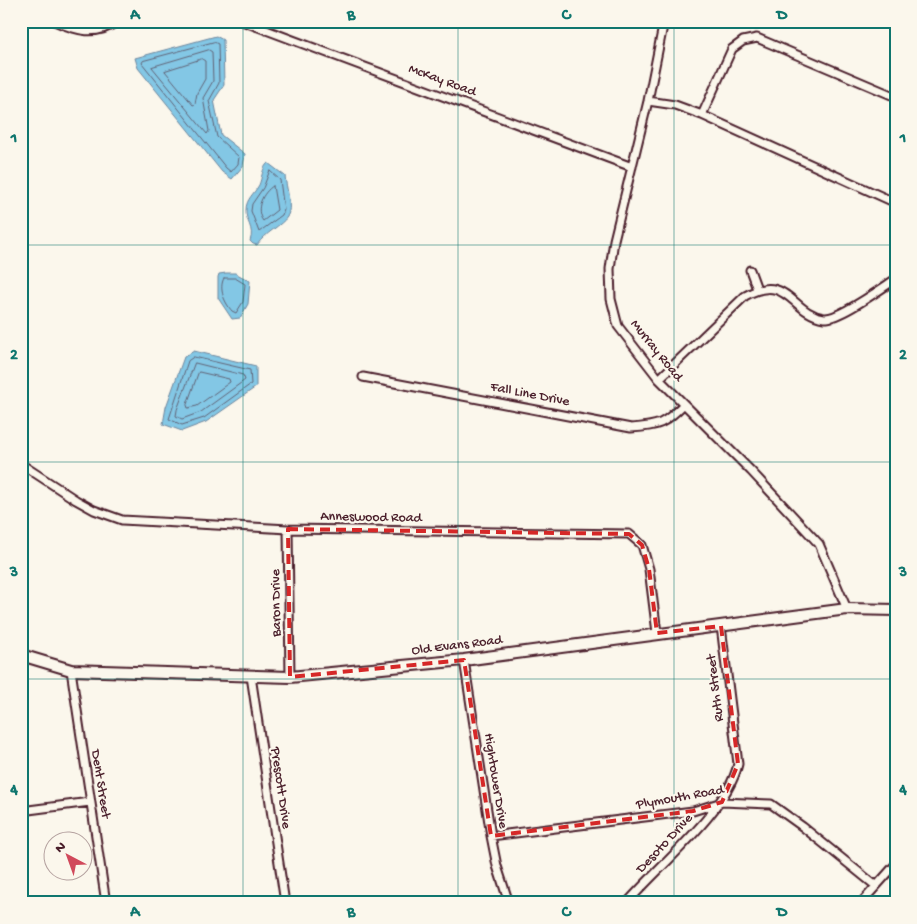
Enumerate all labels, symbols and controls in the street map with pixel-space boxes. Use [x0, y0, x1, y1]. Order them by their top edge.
text: A [129, 7, 141, 26]
text: B [346, 7, 356, 26]
text: C [561, 7, 572, 26]
text: D [775, 7, 788, 26]
street label: McKay Road [406, 61, 480, 102]
text: 1 [10, 130, 17, 149]
text: 1 [899, 130, 906, 149]
street label: Murray Road [626, 317, 687, 387]
text: 2 [10, 347, 18, 366]
text: 2 [899, 347, 907, 366]
street label: Fall Line Drive [488, 379, 572, 411]
street label: Anneswood Road [320, 509, 424, 527]
text: 3 [9, 564, 18, 583]
text: 3 [898, 564, 907, 583]
street label: Baron Drive [268, 568, 286, 638]
street label: Old Evans Road [411, 632, 505, 660]
street label: Ruth Street [703, 652, 729, 723]
street label: Hightower Drive [479, 732, 511, 831]
street label: Prescott Drive [266, 745, 294, 831]
street label: Dent Street [86, 747, 114, 821]
text: 4 [9, 782, 18, 801]
street label: Plymouth Road [634, 782, 727, 814]
text: 4 [898, 782, 907, 801]
street label: Desoto Drive [632, 810, 698, 878]
north arrow [42, 832, 92, 882]
text: N [52, 839, 70, 857]
text: A [129, 904, 141, 923]
text: B [346, 904, 356, 923]
text: C [561, 904, 572, 923]
text: D [775, 904, 788, 923]

